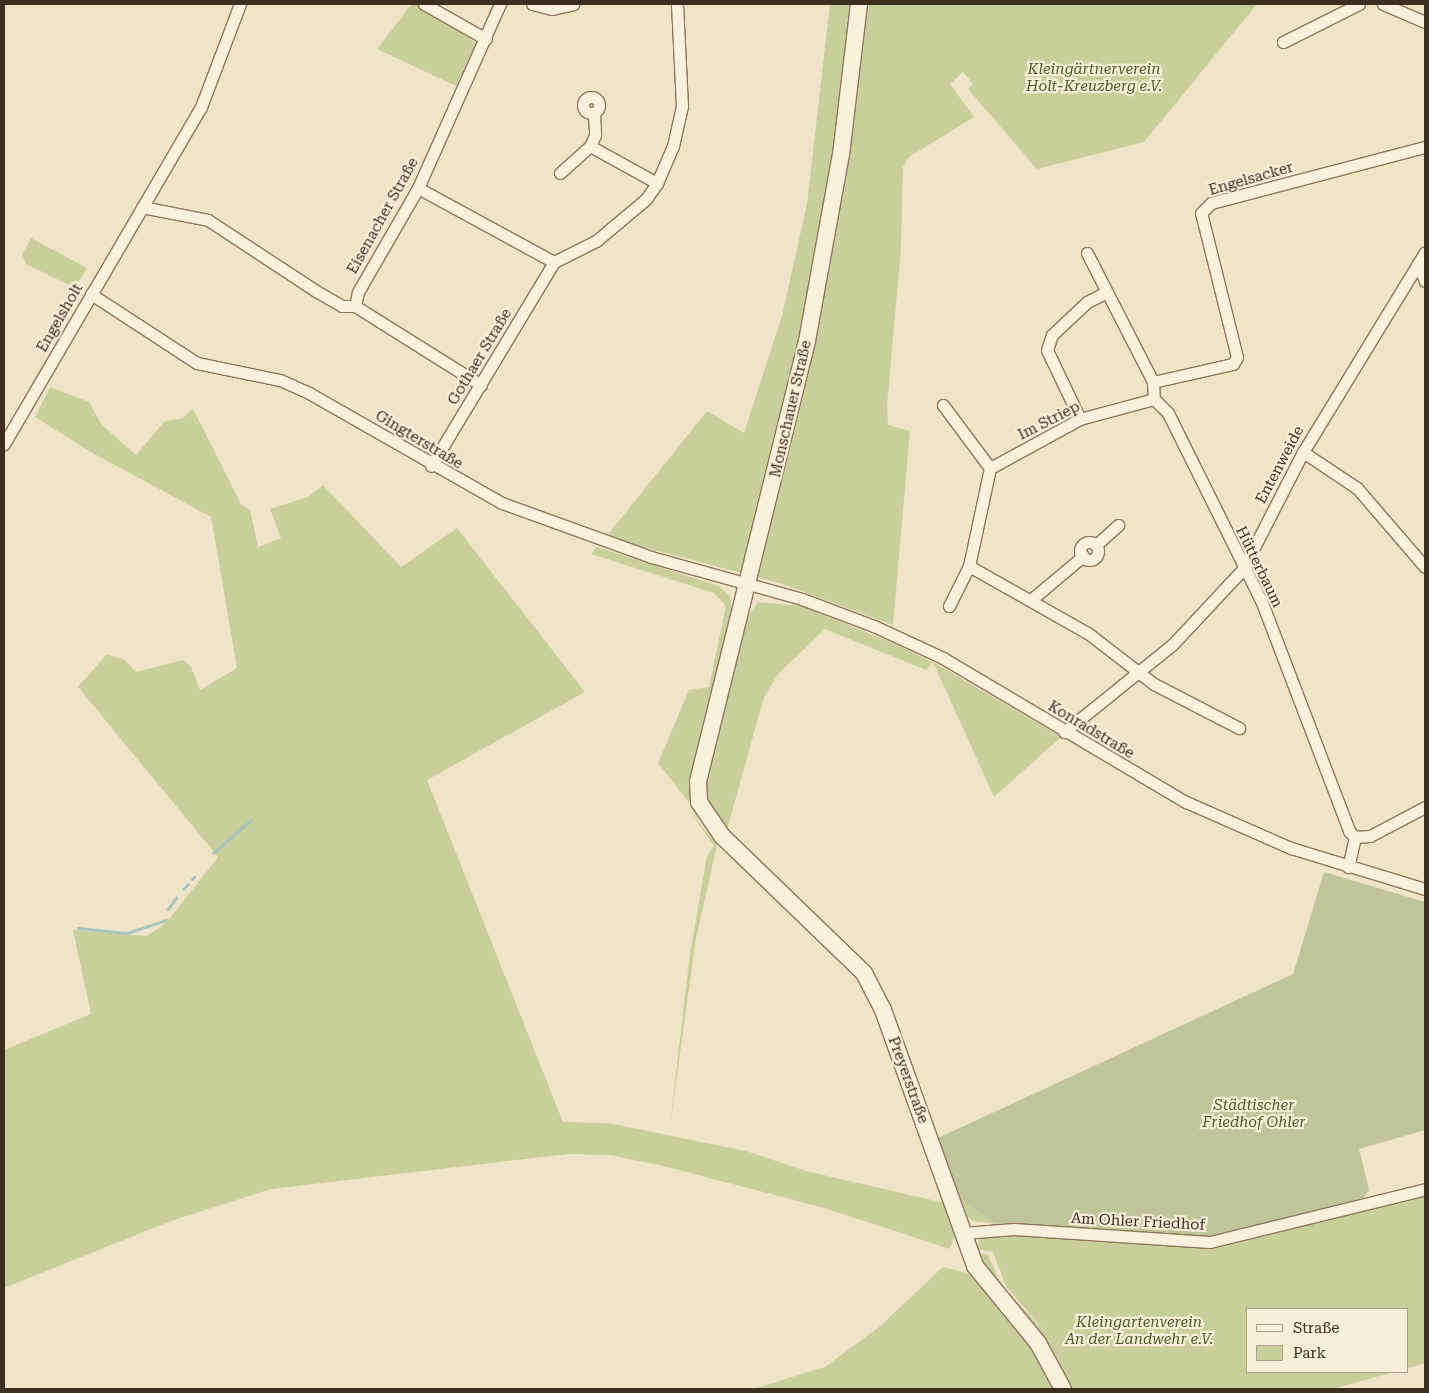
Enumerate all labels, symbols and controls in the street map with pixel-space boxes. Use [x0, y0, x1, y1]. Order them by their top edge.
park label: Kleingärtnerverein Holt-Kreuzberg e.V. [1026, 60, 1162, 95]
street label: Eisenacher Straße [344, 155, 422, 277]
street label: Engelsacker [1207, 158, 1295, 200]
street label: Engelsholt [33, 280, 87, 356]
street label: Gothaer Straße [444, 306, 516, 408]
street label: Monschauer Straße [766, 339, 816, 479]
street label: Im Striep [1015, 398, 1083, 444]
street label: Gingterstraße [372, 407, 466, 473]
street label: Entenweide [1252, 423, 1308, 507]
street label: Hütterbaum [1232, 524, 1286, 610]
street label: Konradstraße [1045, 697, 1137, 763]
street label: Preyerstraße [884, 1034, 932, 1126]
park label: Städtischer Friedhof Ohler [1202, 1096, 1306, 1131]
street label: Am Ohler Friedhof [1070, 1209, 1206, 1235]
legend [1246, 1308, 1409, 1373]
park label: Kleingartenverein An der Landwehr e.V. [1065, 1313, 1213, 1348]
text: Straße [1293, 1319, 1340, 1337]
text: Park [1293, 1344, 1326, 1362]

